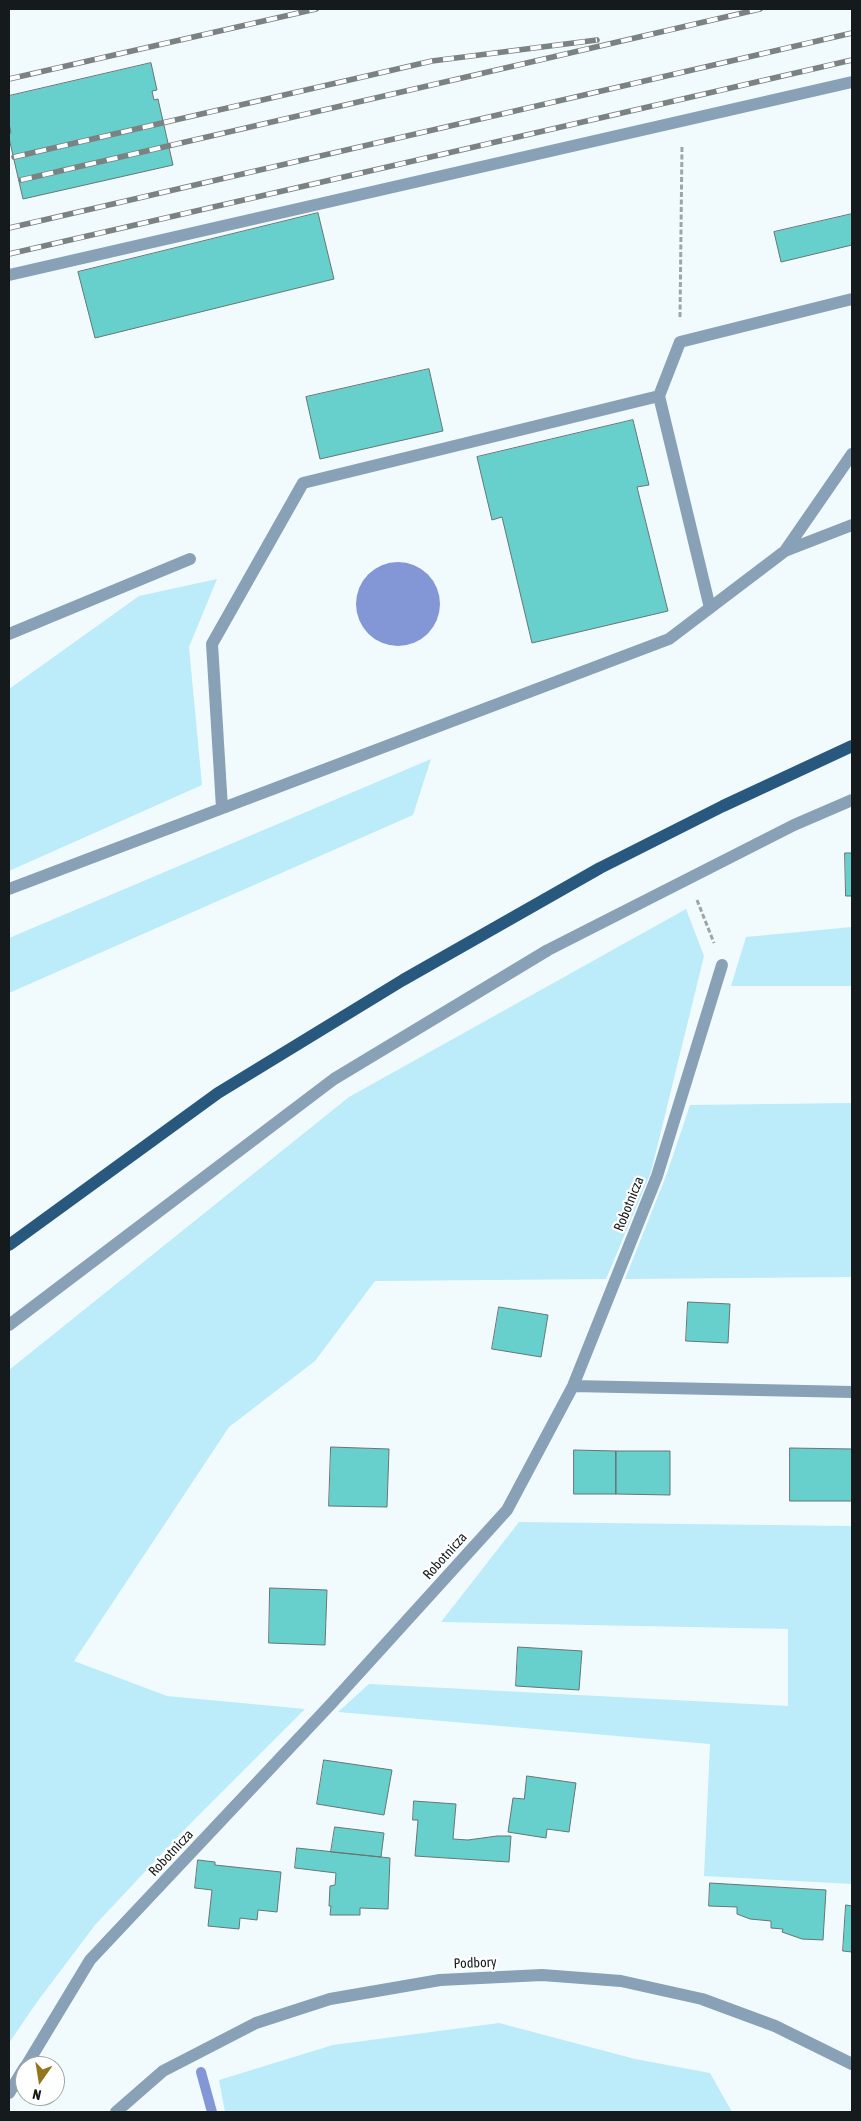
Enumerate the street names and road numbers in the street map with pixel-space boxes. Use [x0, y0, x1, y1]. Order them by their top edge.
street label: Robotnicza [610, 1174, 648, 1234]
street label: Robotnicza [419, 1529, 471, 1583]
street label: Robotnicza [145, 1826, 197, 1880]
street label: Podbory [453, 1954, 497, 1972]

